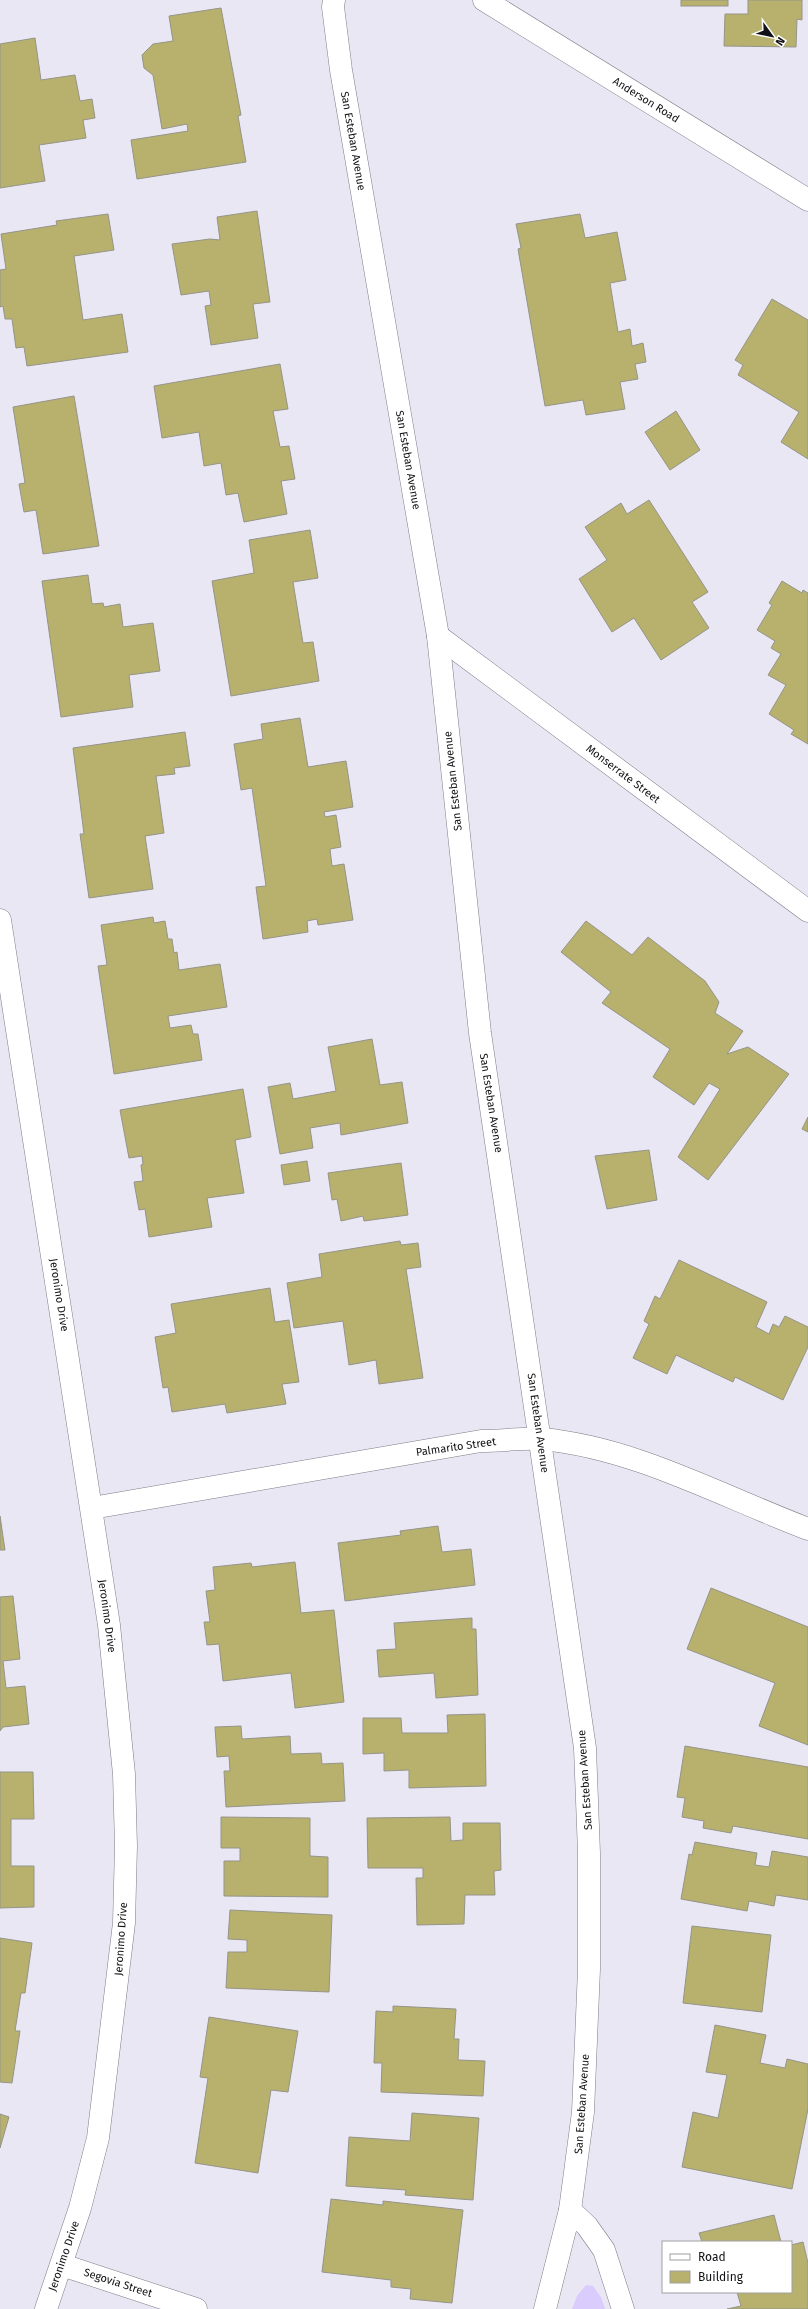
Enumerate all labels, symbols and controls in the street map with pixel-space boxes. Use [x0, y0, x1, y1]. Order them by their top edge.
north arrow [752, 16, 792, 56]
text: N [773, 35, 787, 48]
street label: Anderson Road [610, 74, 682, 126]
street label: San Esteban Avenue [338, 90, 368, 192]
street label: San Esteban Avenue [393, 409, 423, 511]
street label: San Esteban Avenue [441, 730, 465, 832]
street label: Monserrate Street [583, 742, 663, 806]
street label: San Esteban Avenue [477, 1052, 505, 1154]
street label: Jeronimo Drive [47, 1258, 71, 1332]
street label: San Esteban Avenue [525, 1372, 551, 1474]
street label: Palmarito Street [415, 1435, 497, 1459]
street label: Jeronimo Drive [95, 1579, 119, 1653]
street label: San Esteban Avenue [575, 1729, 595, 1831]
street label: Jeronimo Drive [112, 1902, 130, 1976]
street label: San Esteban Avenue [572, 2053, 592, 2155]
street label: Jeronimo Drive [46, 2219, 82, 2293]
legend [662, 2241, 792, 2293]
text: Road [698, 2250, 726, 2264]
street label: Segovia Street [82, 2266, 154, 2300]
text: Building [698, 2270, 744, 2284]

